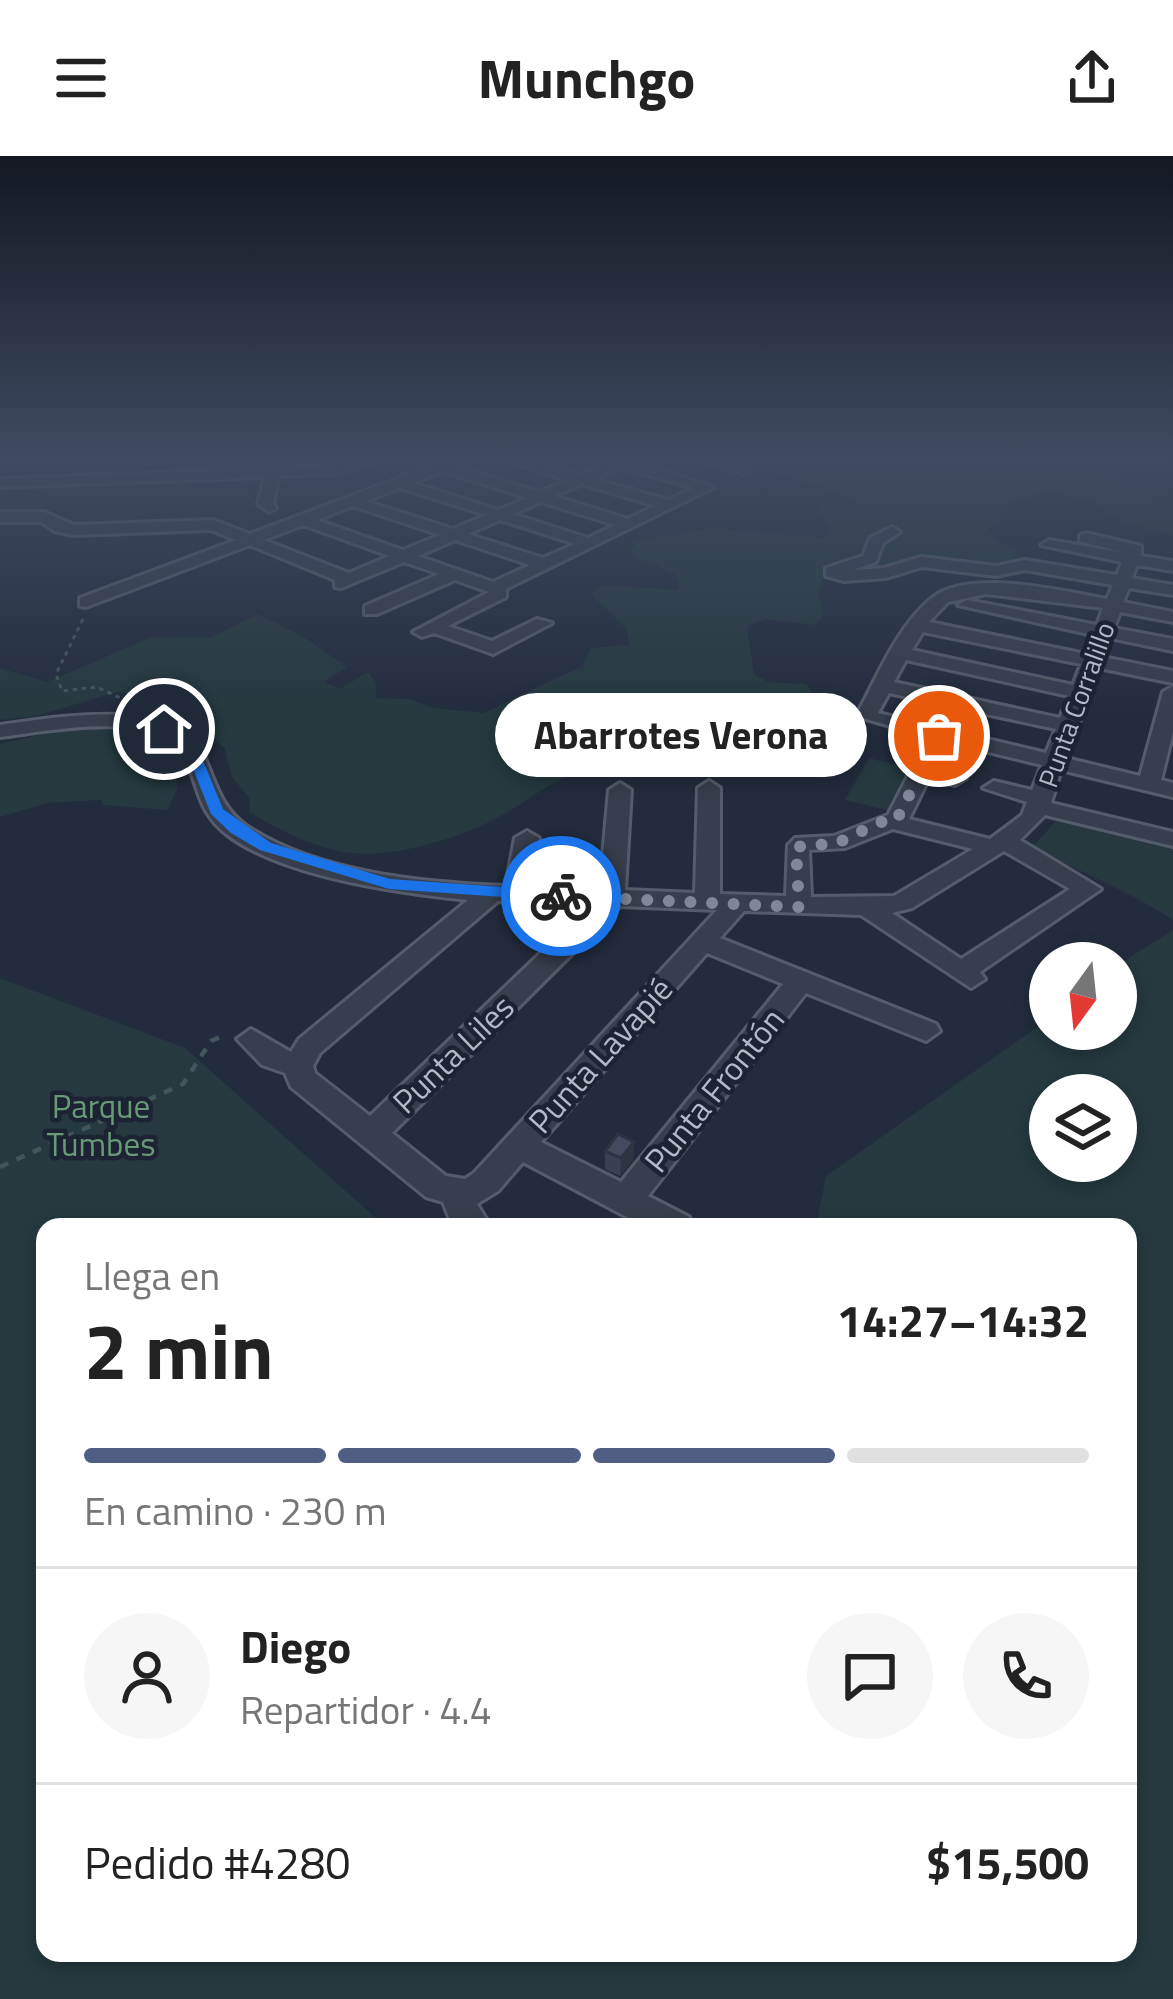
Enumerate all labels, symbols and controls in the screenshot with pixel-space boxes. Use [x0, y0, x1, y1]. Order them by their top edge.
text: Munchgo [478, 37, 695, 119]
icon: menu [48, 45, 114, 111]
icon: share [1059, 45, 1125, 111]
street label: Punta Corralillo [1027, 616, 1125, 793]
pin [113, 678, 215, 780]
pin [888, 685, 990, 787]
callout: Abarrotes Verona [495, 694, 867, 778]
icon: home [131, 696, 197, 762]
icon: bag [906, 703, 972, 769]
text: Abarrotes Verona [534, 705, 828, 764]
courier [501, 836, 621, 956]
icon: bike [528, 863, 594, 929]
north arrow [1029, 942, 1137, 1050]
map controls [1029, 942, 1137, 1182]
street label: Punta Lavapié [516, 966, 684, 1144]
street label: Punta Liles [381, 983, 525, 1125]
street label: Punta Frontón [632, 997, 796, 1183]
button: layers [1029, 1074, 1137, 1182]
park label: Parque Tumbes [47, 1081, 155, 1169]
text: Llega en [84, 1246, 220, 1305]
text: 14:27–14:32 [837, 1286, 1089, 1354]
text: 2 min [84, 1291, 274, 1409]
text: En camino · 230 m [84, 1481, 387, 1540]
text: Diego [240, 1612, 351, 1680]
button: person [84, 1613, 210, 1739]
button: chat [807, 1613, 933, 1739]
button: phone [963, 1613, 1089, 1739]
text: Repartidor · 4.4 [240, 1680, 492, 1739]
text: Pedido #4280 [84, 1828, 350, 1896]
text: $15,500 [926, 1828, 1089, 1896]

